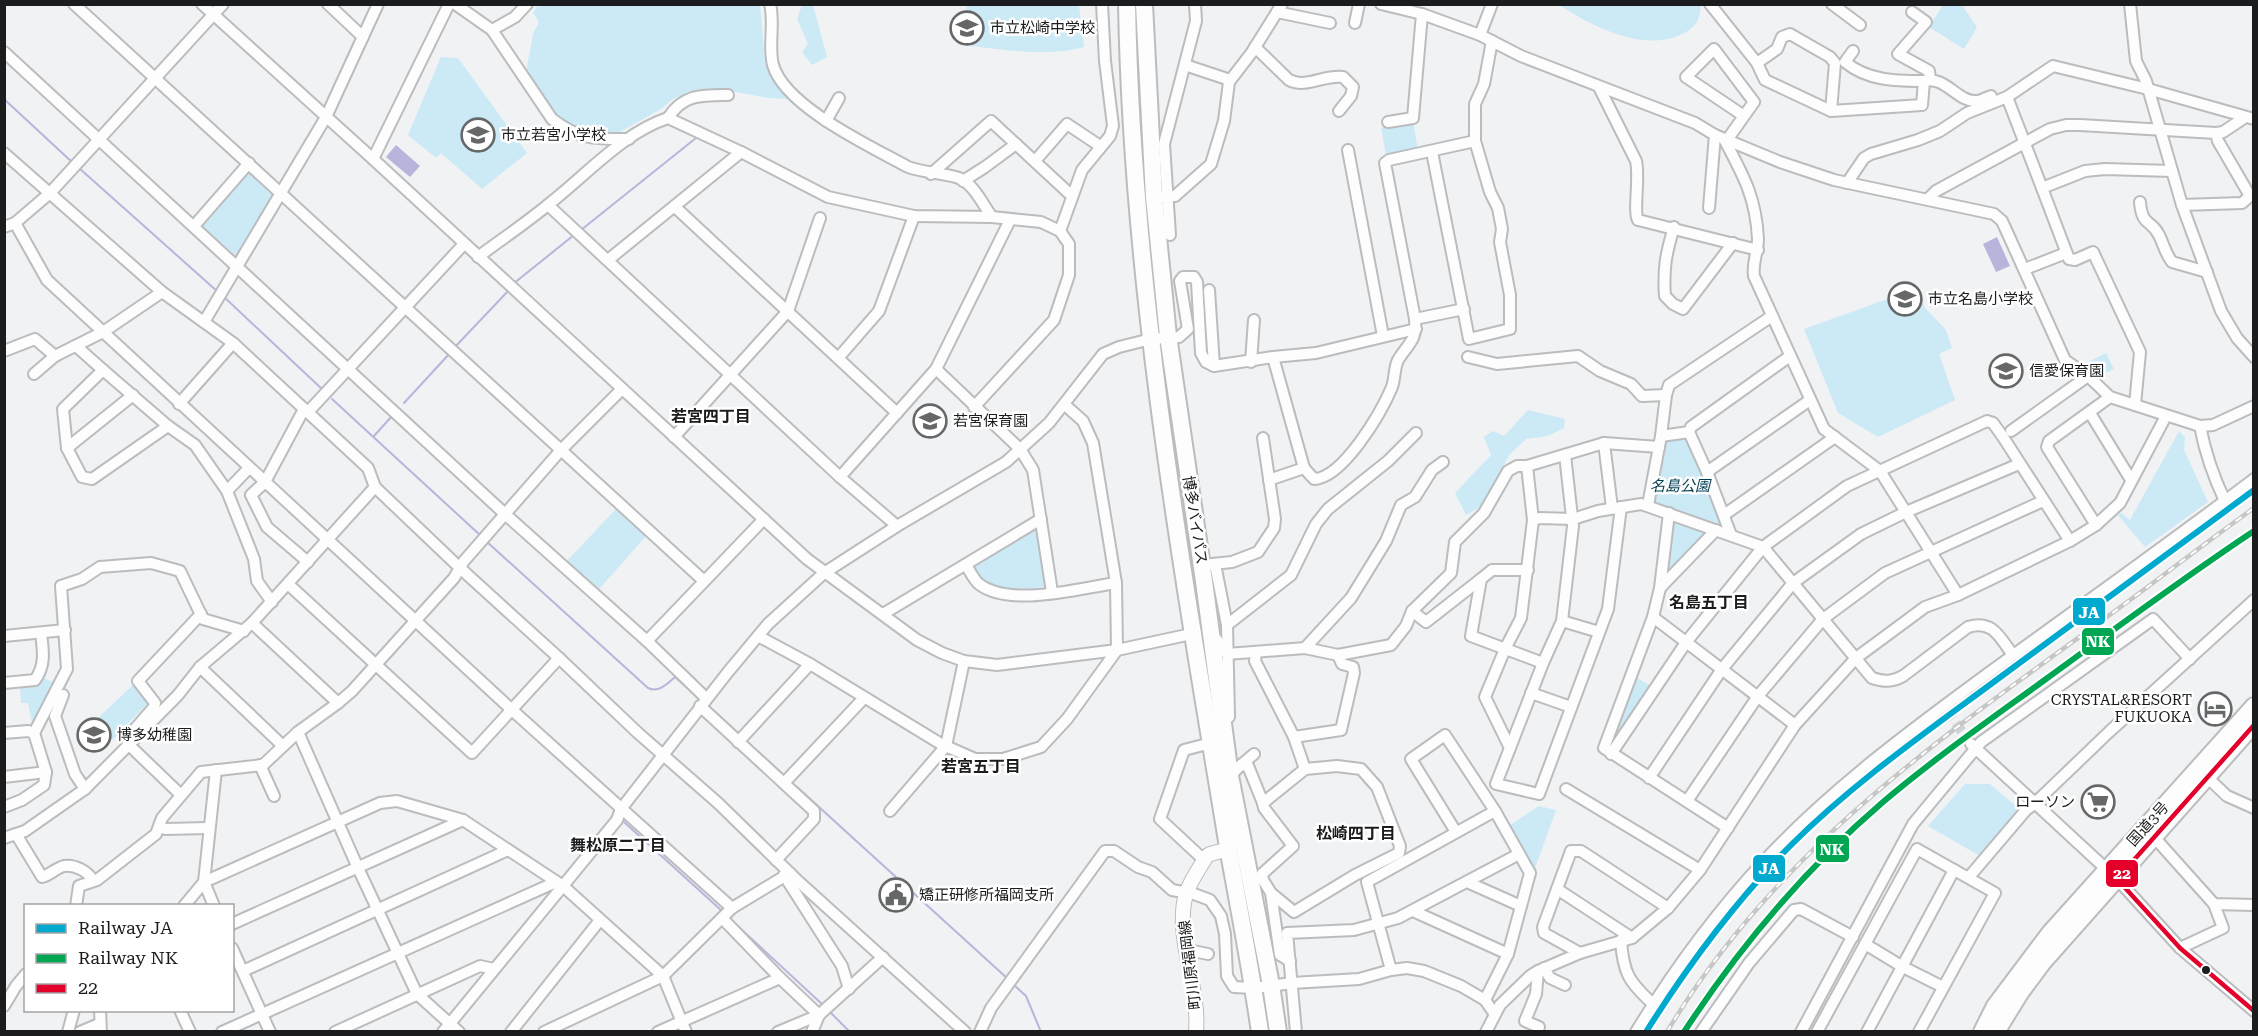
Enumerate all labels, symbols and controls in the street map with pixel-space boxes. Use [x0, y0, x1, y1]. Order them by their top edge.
school or university icon: 市立松崎中学校 [949, 10, 985, 46]
place label: 市立松崎中学校 [990, 19, 1095, 37]
school or university icon: 市立若宮小学校 [460, 117, 496, 153]
place label: 市立若宮小学校 [501, 126, 606, 144]
school or university icon: 市立名島小学校 [1887, 281, 1923, 317]
place label: 市立名島小学校 [1928, 290, 2033, 308]
school or university icon: 信愛保育園 [1988, 353, 2024, 389]
place label: 信愛保育園 [2029, 362, 2104, 380]
school or university icon: 若宮保育園 [912, 403, 948, 439]
district label: 若宮四丁目 [671, 407, 751, 426]
place label: 若宮保育園 [953, 412, 1028, 430]
street label: 博多バイパス [1179, 474, 1211, 566]
park label: 名島公園 [1650, 477, 1712, 495]
district label: 名島五丁目 [1669, 593, 1749, 612]
line badge: JA [2072, 597, 2106, 626]
text: JA [2079, 603, 2100, 622]
line badge: NK [2081, 627, 2115, 656]
text: NK [2086, 632, 2111, 651]
place label: CRYSTAL&RESORT FUKUOKA [2051, 691, 2193, 726]
hotel icon: CRYSTAL&RESORT FUKUOKA [2197, 691, 2233, 727]
school or university icon: 博多幼稚園 [76, 717, 112, 753]
place label: 博多幼稚園 [117, 726, 192, 744]
district label: 若宮五丁目 [941, 757, 1021, 776]
supermarket icon: ローソン [2080, 784, 2116, 820]
place label: ローソン [2015, 793, 2075, 811]
street label: 国道3号 [2123, 798, 2173, 850]
district label: 松崎四丁目 [1316, 824, 1396, 843]
line badge: NK [1815, 834, 1850, 863]
district label: 舞松原二丁目 [570, 836, 666, 855]
text: NK [1820, 840, 1845, 859]
line badge: JA [1752, 854, 1786, 883]
text: JA [1759, 859, 1780, 878]
line badge: 22 [2105, 859, 2139, 888]
text: 22 [2113, 864, 2131, 883]
public building icon: 矯正研修所福岡支所 [878, 877, 914, 913]
place label: 矯正研修所福岡支所 [919, 886, 1054, 904]
legend [24, 904, 234, 1012]
text: Railway JA [78, 917, 173, 938]
street label: 町川原福岡線 [1176, 919, 1204, 1011]
text: Railway NK [78, 947, 178, 968]
unlabelled marker [2200, 964, 2212, 976]
text: 22 [78, 977, 98, 998]

